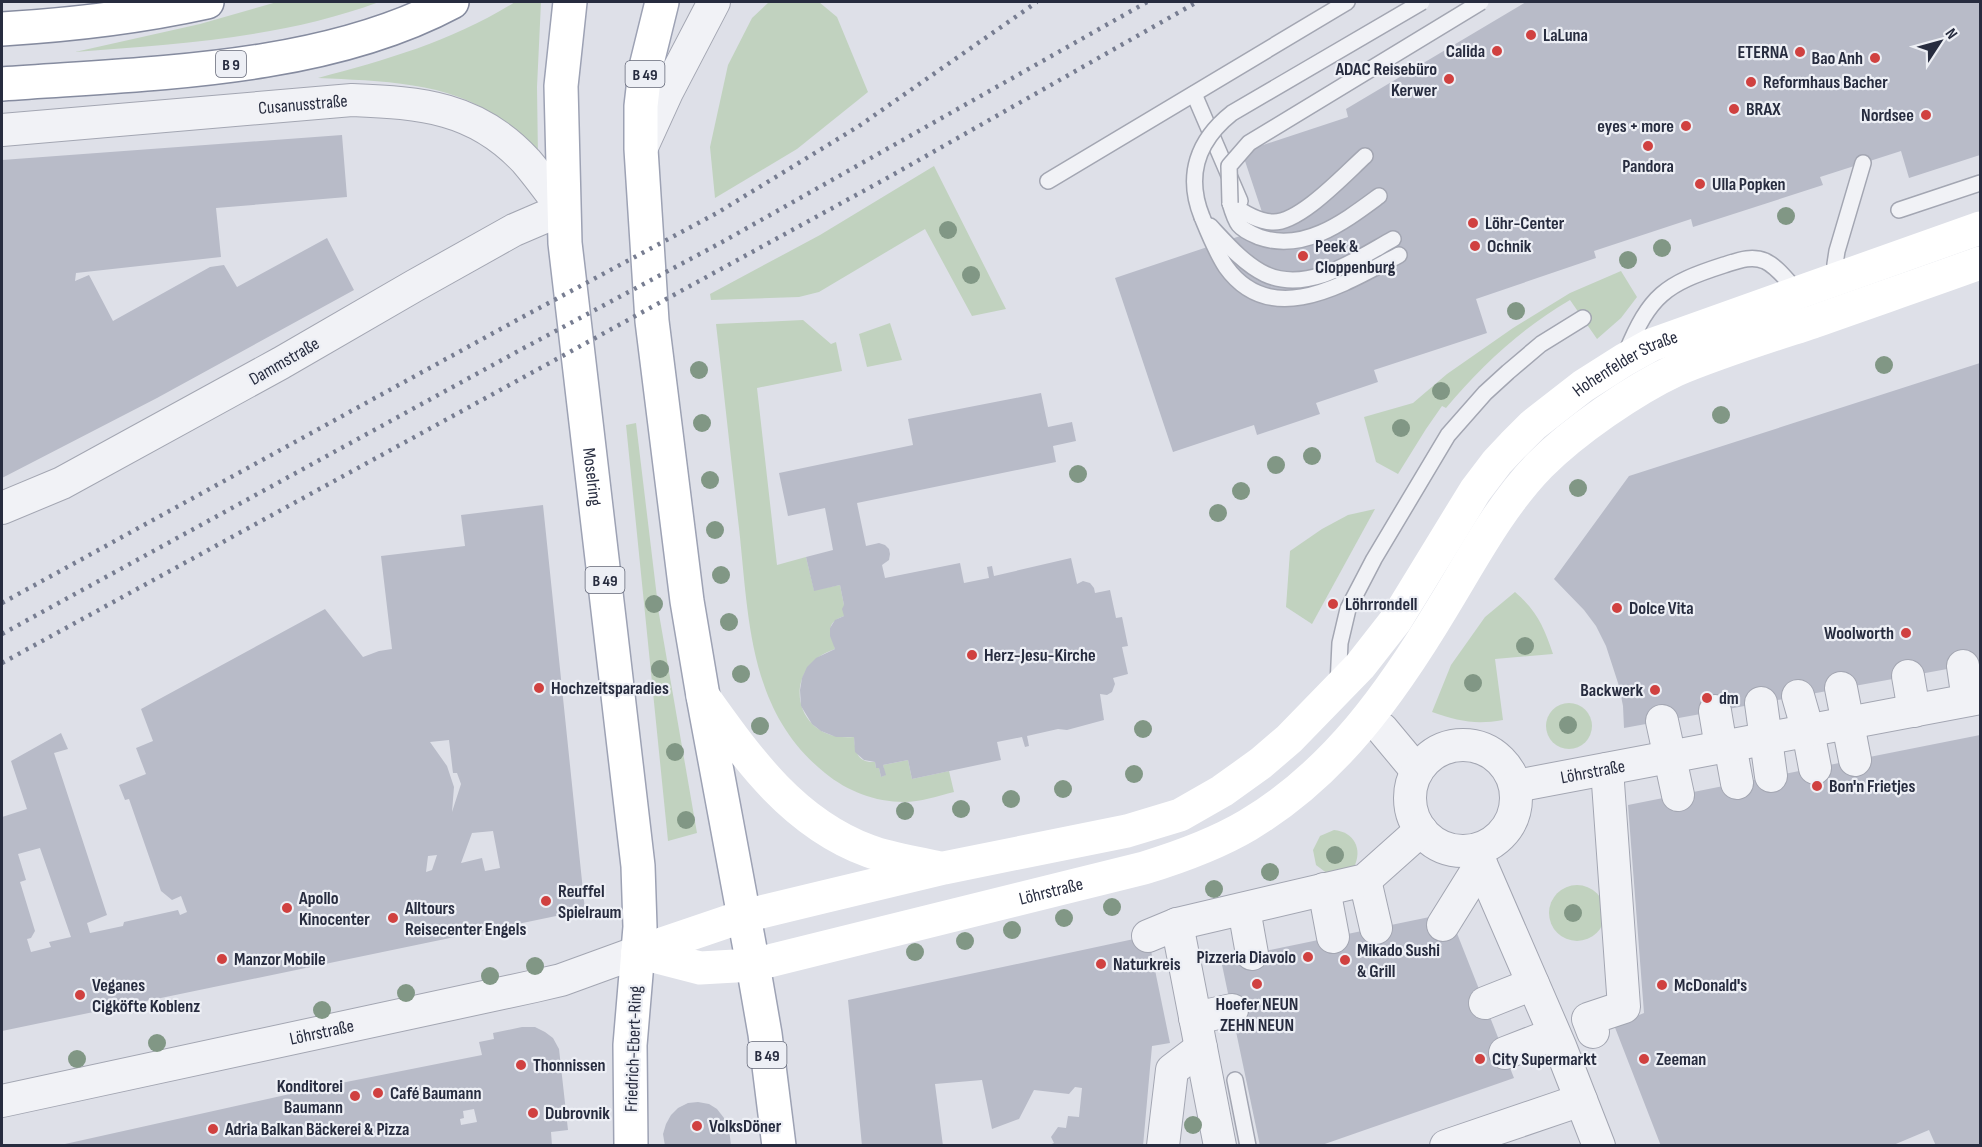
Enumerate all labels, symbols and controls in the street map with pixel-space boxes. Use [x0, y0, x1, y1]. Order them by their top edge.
north arrow [1910, 12, 1970, 72]
place label: LaLuna [1543, 25, 1588, 46]
text: N [1941, 25, 1961, 43]
marker: LaLuna [1524, 28, 1538, 42]
place label: Calida [1446, 41, 1485, 62]
place label: ETERNA [1738, 42, 1788, 63]
marker: Calida [1490, 44, 1504, 58]
marker: ETERNA [1793, 45, 1807, 59]
place label: Bao Anh [1812, 48, 1863, 69]
road number: B 9 [216, 51, 246, 77]
marker: Bao Anh [1868, 51, 1882, 65]
place label: ADAC Reisebüro Kerwer [1335, 59, 1437, 101]
road number: B 49 [626, 61, 664, 87]
marker: ADAC Reisebüro Kerwer [1442, 72, 1456, 86]
place label: Reformhaus Bacher [1763, 72, 1888, 93]
marker: Reformhaus Bacher [1744, 75, 1758, 89]
street label: Cusanusstraße [257, 90, 349, 119]
place label: BRAX [1746, 99, 1781, 120]
marker: BRAX [1727, 102, 1741, 116]
place label: Nordsee [1861, 105, 1914, 126]
marker: Nordsee [1919, 108, 1933, 122]
place label: eyes + more [1597, 116, 1674, 137]
marker: eyes + more [1679, 119, 1693, 133]
marker: Pandora [1641, 139, 1655, 153]
place label: Pandora [1622, 156, 1674, 177]
place label: Ulla Popken [1712, 174, 1786, 195]
marker: Ulla Popken [1693, 177, 1707, 191]
place label: Löhr-Center [1485, 213, 1565, 234]
marker: Löhr-Center [1466, 216, 1480, 230]
place label: Peek & Cloppenburg [1315, 236, 1396, 278]
place label: Ochnik [1487, 236, 1532, 257]
marker: Ochnik [1468, 239, 1482, 253]
marker: Peek & Cloppenburg [1296, 249, 1310, 263]
street label: Hohenfelder Straße [1568, 326, 1680, 401]
street label: Dammstraße [246, 333, 323, 390]
street label: Moselring [578, 447, 606, 507]
road number: B 49 [586, 567, 624, 593]
place label: Löhrrondell [1345, 594, 1417, 615]
marker: Löhrrondell [1326, 597, 1340, 611]
place label: Dolce Vita [1629, 598, 1694, 619]
marker: Dolce Vita [1610, 601, 1624, 615]
place label: Woolworth [1824, 623, 1894, 644]
marker: Woolworth [1899, 626, 1913, 640]
place label: Herz-Jesu-Kirche [984, 645, 1096, 666]
marker: Herz-Jesu-Kirche [965, 648, 979, 662]
place label: Hochzeitsparadies [551, 678, 669, 699]
place label: Backwerk [1580, 680, 1643, 701]
marker: Hochzeitsparadies [532, 681, 546, 695]
marker: Backwerk [1648, 683, 1662, 697]
place label: dm [1719, 688, 1739, 709]
marker: dm [1700, 691, 1714, 705]
street label: Löhrstraße [1559, 756, 1627, 788]
place label: Bon'n Frietjes [1829, 776, 1915, 797]
marker: Bon'n Frietjes [1810, 779, 1824, 793]
street label: Löhrstraße [1017, 874, 1085, 910]
place label: Reuffel Spielraum [558, 881, 622, 923]
place label: Apollo Kinocenter [298, 888, 370, 930]
marker: Reuffel Spielraum [539, 894, 553, 908]
place label: Alltours Reisecenter Engels [404, 898, 526, 940]
marker: Apollo Kinocenter [280, 901, 294, 915]
marker: Alltours Reisecenter Engels [386, 911, 400, 925]
place label: Mikado Sushi & Grill [1357, 940, 1440, 982]
place label: Pizzeria Diavolo [1197, 947, 1296, 968]
place label: Manzor Mobile [234, 949, 326, 970]
marker: Pizzeria Diavolo [1301, 950, 1315, 964]
marker: Manzor Mobile [215, 952, 229, 966]
marker: Mikado Sushi & Grill [1338, 953, 1352, 967]
place label: Naturkreis [1113, 954, 1181, 975]
marker: Naturkreis [1094, 957, 1108, 971]
place label: Veganes Cigköfte Koblenz [92, 975, 200, 1017]
place label: McDonald's [1674, 975, 1747, 996]
marker: Hoefer NEUN ZEHN NEUN [1250, 977, 1264, 991]
marker: McDonald's [1655, 978, 1669, 992]
street label: Friedrich-Ebert-Ring [621, 986, 646, 1112]
marker: Veganes Cigköfte Koblenz [73, 988, 87, 1002]
place label: Hoefer NEUN ZEHN NEUN [1216, 994, 1298, 1036]
street label: Löhrstraße [288, 1015, 356, 1050]
road number: B 49 [748, 1042, 786, 1068]
place label: City Supermarkt [1492, 1049, 1597, 1070]
place label: Zeeman [1656, 1049, 1706, 1070]
marker: City Supermarkt [1473, 1052, 1487, 1066]
marker: Zeeman [1637, 1052, 1651, 1066]
place label: Thonnissen [533, 1055, 606, 1076]
marker: Thonnissen [514, 1058, 528, 1072]
place label: Konditorei Baumann [277, 1076, 343, 1118]
place label: Café Baumann [390, 1083, 481, 1104]
marker: Café Baumann [371, 1086, 385, 1100]
marker: Konditorei Baumann [348, 1089, 362, 1103]
place label: Dubrovnik [545, 1103, 610, 1124]
marker: Dubrovnik [526, 1106, 540, 1120]
place label: VolksDöner [709, 1116, 782, 1137]
place label: Adria Balkan Bäckerei & Pizza [224, 1119, 409, 1140]
marker: VolksDöner [690, 1119, 704, 1133]
marker: Adria Balkan Bäckerei & Pizza [206, 1122, 220, 1136]

